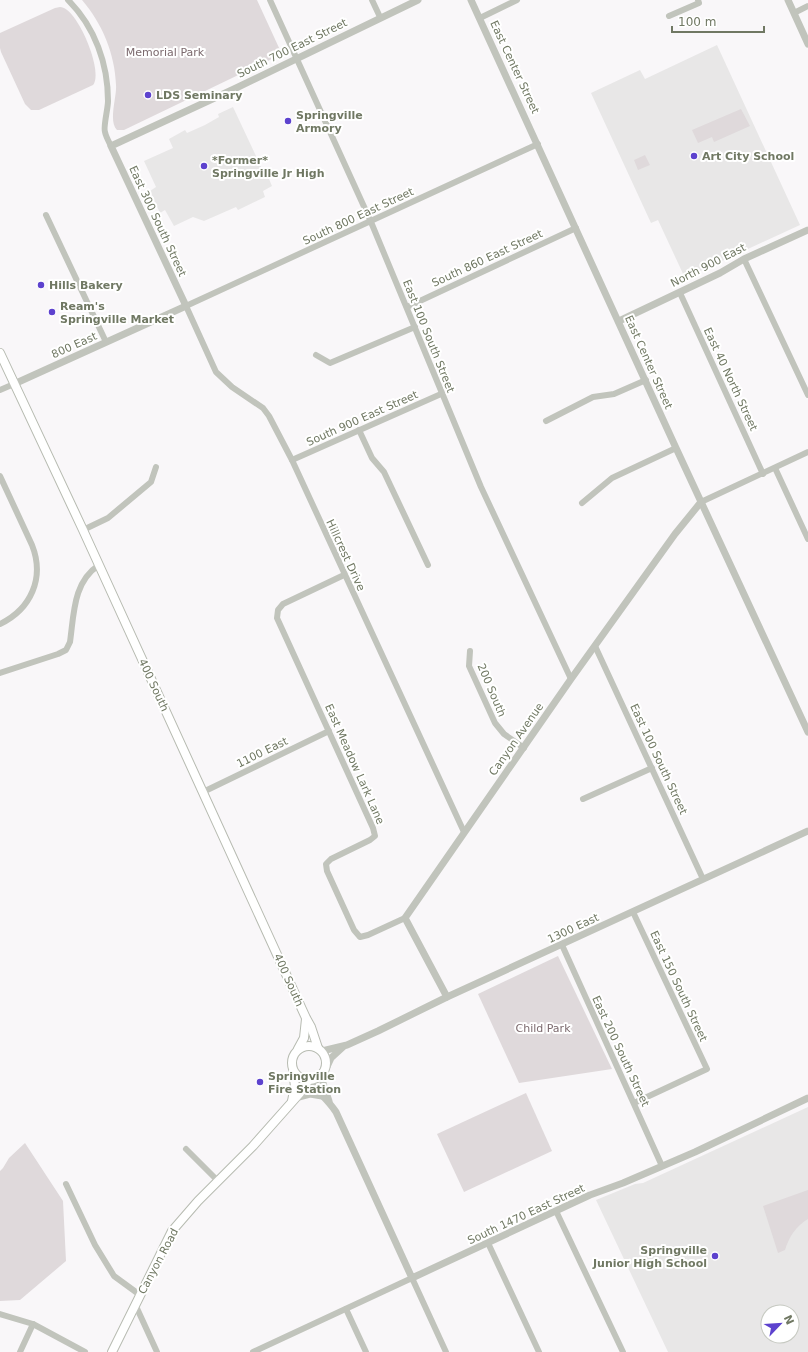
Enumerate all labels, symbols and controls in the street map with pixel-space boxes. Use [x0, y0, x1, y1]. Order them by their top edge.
scale bar [672, 8, 764, 34]
text: 100 m [678, 15, 716, 29]
street label: South 700 East Street [235, 16, 350, 81]
street label: East Center Street [487, 19, 542, 116]
park label: Memorial Park [126, 46, 205, 59]
place label: LDS Seminary [156, 89, 242, 102]
marker: LDS Seminary [143, 90, 153, 100]
place label: Springville Armory [296, 109, 363, 135]
marker: Springville Armory [283, 116, 293, 126]
place label: Art City School [702, 150, 794, 163]
marker: Art City School [689, 151, 699, 161]
place label: *Former* Springville Jr High [212, 154, 325, 180]
marker: *Former* Springville Jr High [199, 161, 209, 171]
street label: East 300 South Street [126, 164, 189, 279]
street label: South 800 East Street [301, 185, 416, 248]
street label: South 860 East Street [430, 227, 545, 290]
street label: North 900 East [669, 241, 749, 290]
street label: East 100 South Street [400, 278, 457, 395]
place label: Hills Bakery [49, 279, 123, 292]
marker: Hills Bakery [36, 280, 46, 290]
place label: Ream's Springville Market [60, 300, 174, 326]
marker: Ream's Springville Market [47, 307, 57, 317]
street label: East Center Street [622, 313, 675, 412]
street label: East 40 North Street [701, 326, 760, 434]
street label: 800 East [50, 329, 100, 361]
street label: South 900 East Street [304, 388, 421, 449]
street label: Hillcrest Drive [323, 517, 368, 593]
street label: 400 South [136, 657, 171, 714]
street label: 200 South [475, 662, 509, 719]
street label: Canyon Avenue [486, 700, 547, 778]
street label: East Meadow Lark Lane [322, 702, 387, 827]
street label: East 100 South Street [627, 702, 690, 817]
street label: 1100 East [235, 734, 291, 770]
street label: 1300 East [545, 911, 602, 946]
street label: East 150 South Street [647, 929, 710, 1044]
street label: 400 South [271, 952, 306, 1009]
street label: East 200 South Street [589, 994, 652, 1109]
park label: Child Park [515, 1022, 571, 1035]
place label: Springville Fire Station [268, 1070, 341, 1096]
marker: Springville Fire Station [255, 1077, 265, 1087]
street label: South 1470 East Street [466, 1181, 587, 1247]
street label: Canyon Road [136, 1226, 181, 1296]
place label: Springville Junior High School [592, 1244, 707, 1270]
marker: Springville Junior High School [710, 1251, 720, 1261]
north arrow [760, 1304, 800, 1344]
text: N [781, 1313, 796, 1327]

